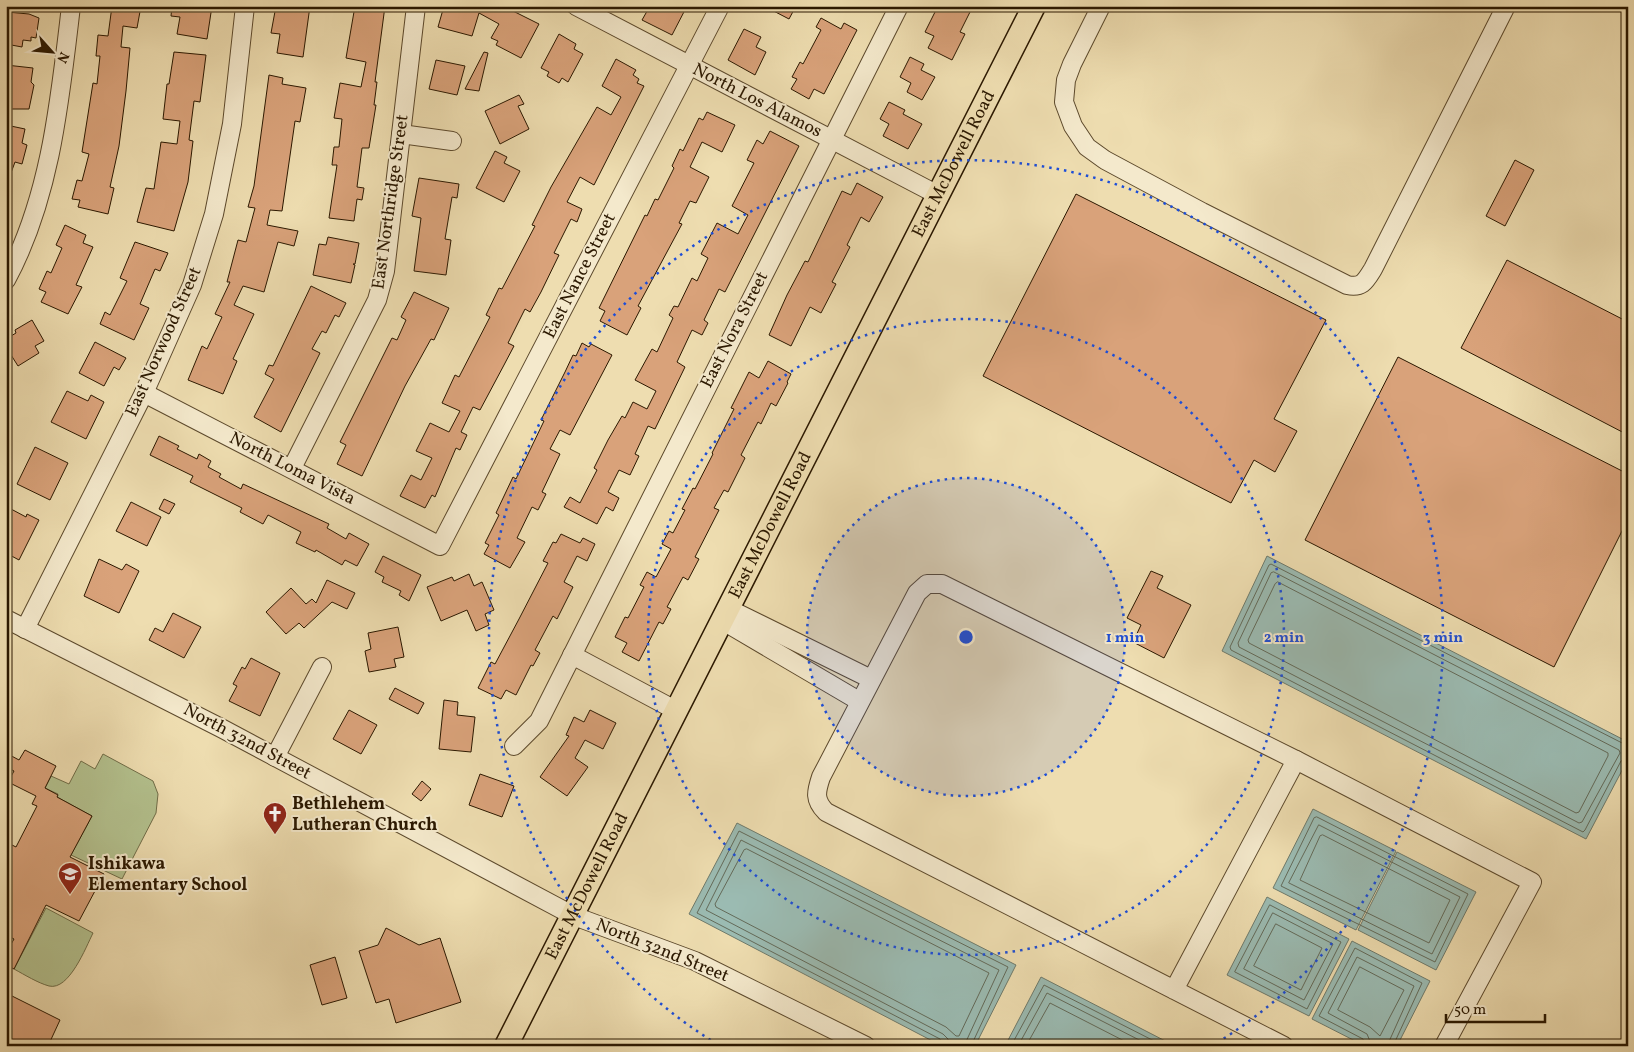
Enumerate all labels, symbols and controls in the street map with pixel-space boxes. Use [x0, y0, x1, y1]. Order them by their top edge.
north arrow [28, 28, 78, 78]
text: N [51, 48, 73, 66]
street label: North Los Alamos [688, 58, 826, 144]
street label: East McDowell Road [906, 86, 1001, 242]
street label: East Northridge Street [366, 113, 416, 291]
street label: East Nance Street [538, 209, 622, 343]
street label: East Norwood Street [120, 263, 208, 421]
street label: East Nora Street [695, 267, 775, 393]
street label: North Loma Vista [225, 426, 359, 512]
street label: East McDowell Road [723, 447, 818, 603]
centre of rings [957, 628, 975, 646]
text: 1 min [1106, 628, 1144, 649]
text: 2 min [1264, 628, 1304, 649]
text: 3 min [1423, 628, 1463, 649]
street label: North 32nd Street [179, 698, 315, 786]
place label: Bethlehem Lutheran Church [292, 792, 438, 838]
church icon: Bethlehem Lutheran Church [262, 801, 288, 835]
street label: East McDowell Road [539, 809, 635, 964]
place label: Ishikawa Elementary School [88, 852, 248, 898]
school or university icon: Ishikawa Elementary School [57, 861, 83, 895]
street label: North 32nd Street [592, 913, 732, 989]
scale bar [1446, 992, 1545, 1024]
text: 50 m [1454, 1000, 1486, 1021]

